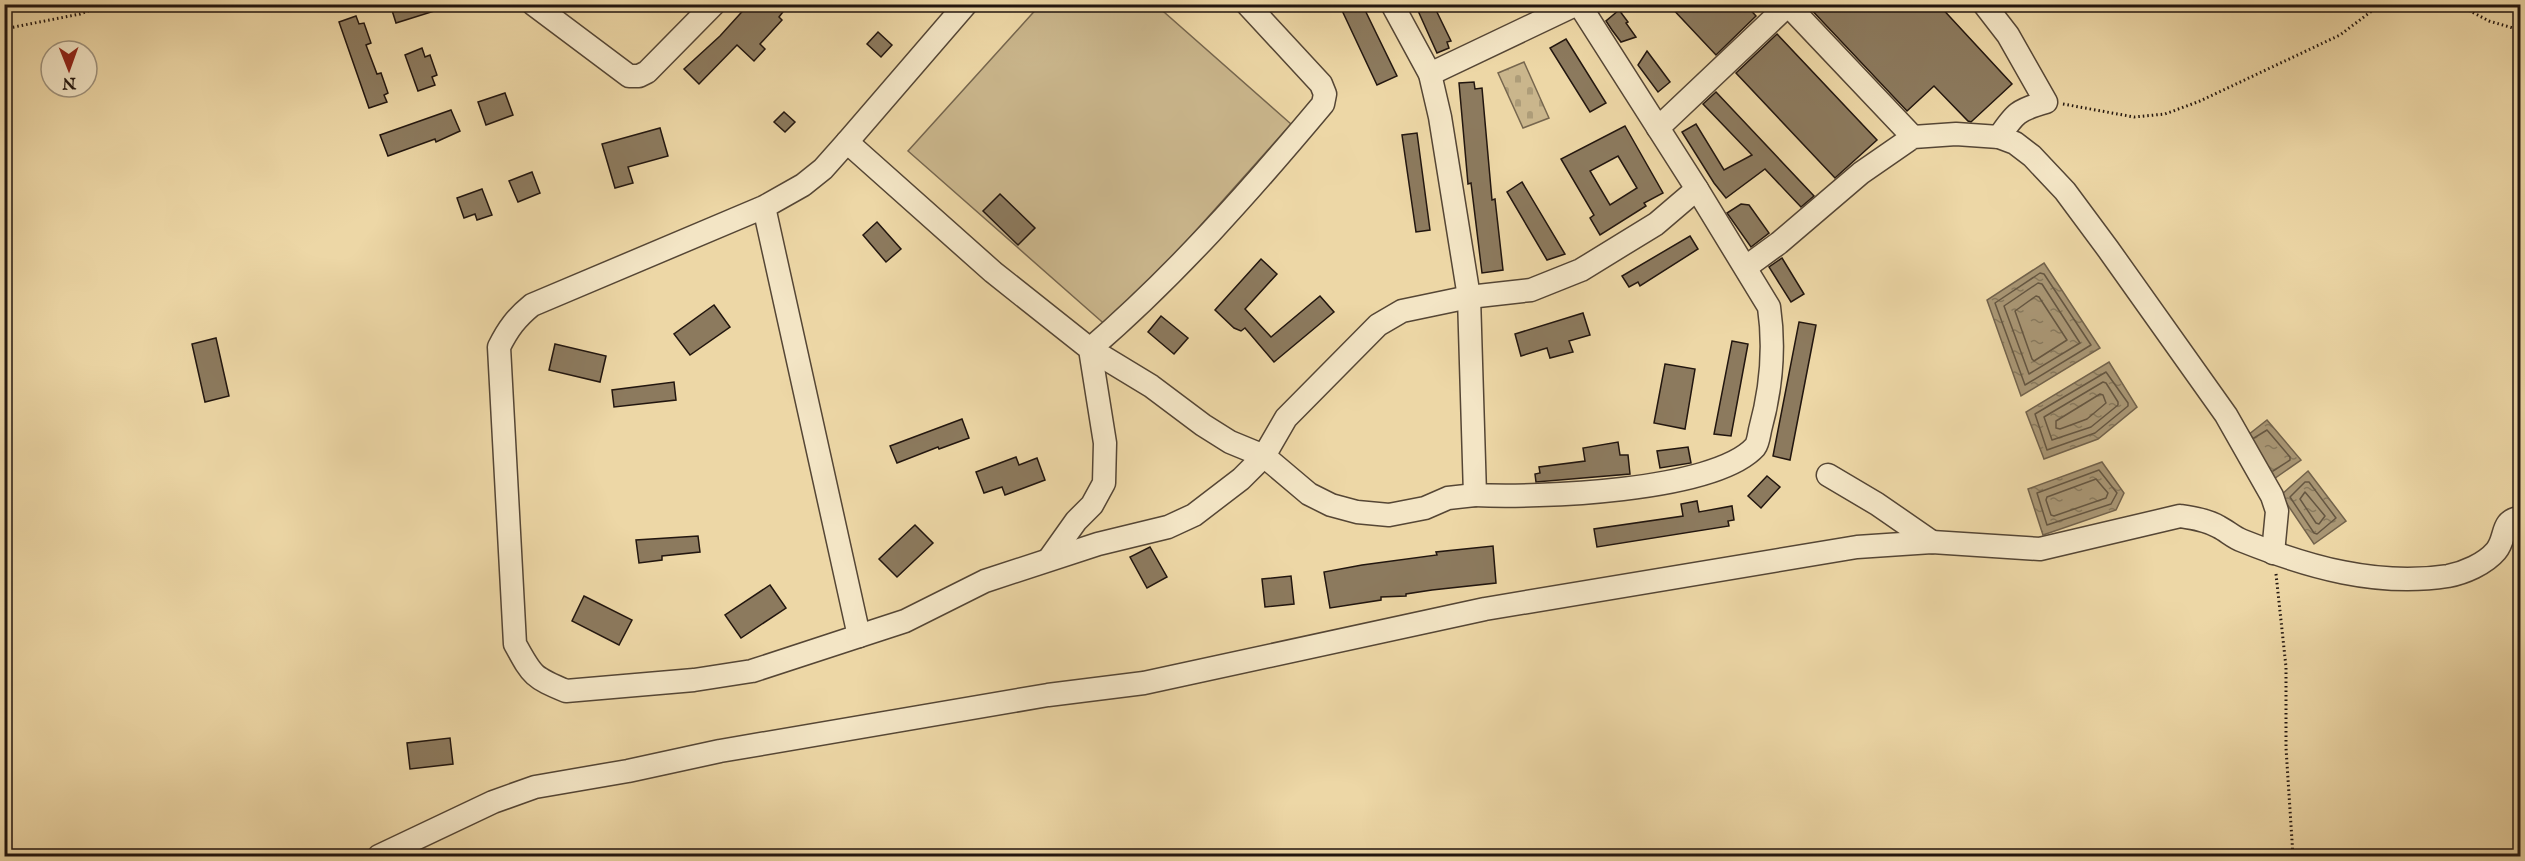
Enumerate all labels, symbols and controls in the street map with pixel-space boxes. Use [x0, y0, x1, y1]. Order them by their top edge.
north arrow [39, 39, 99, 99]
text: N [62, 72, 77, 92]

